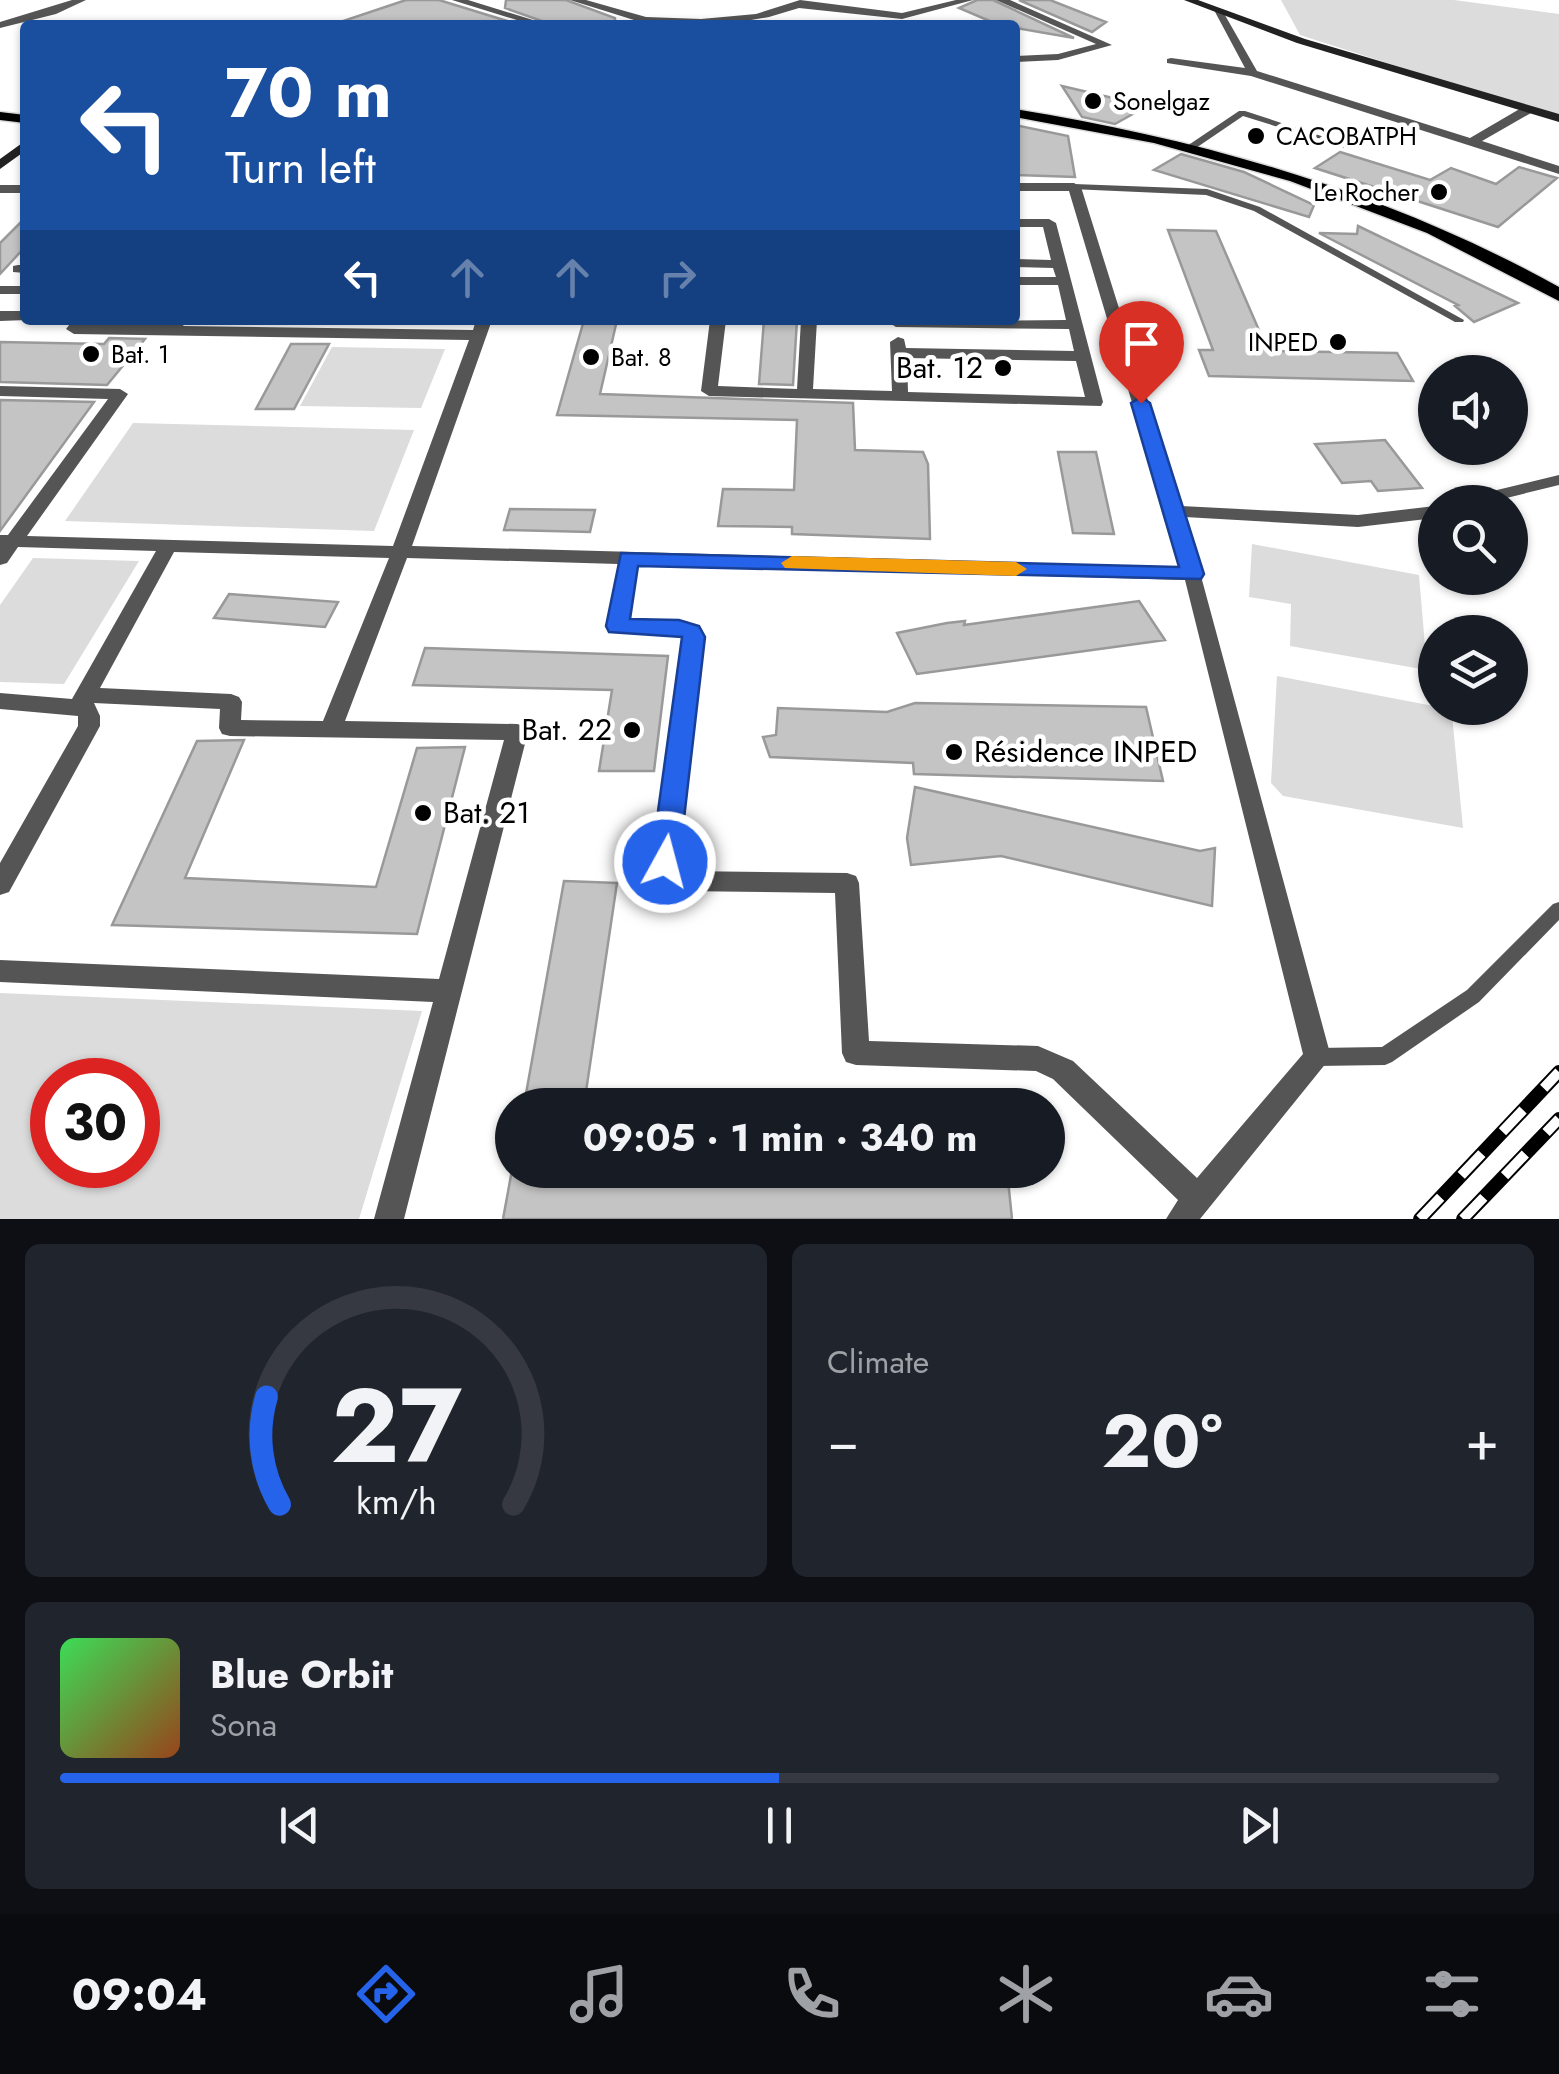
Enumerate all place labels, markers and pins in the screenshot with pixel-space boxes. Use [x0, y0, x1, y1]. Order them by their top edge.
place label: Sonelgaz [1113, 83, 1210, 119]
marker: Sonelgaz [1082, 90, 1104, 112]
place label: CACOBATPH [1276, 118, 1417, 154]
marker: CACOBATPH [1245, 125, 1267, 147]
place label: Le Rocher [1313, 174, 1419, 210]
marker: Le Rocher [1428, 181, 1450, 203]
pin [1099, 301, 1184, 404]
place label: INPED [1248, 324, 1318, 360]
marker: INPED [1327, 331, 1349, 353]
place label: Bat. 1 [111, 336, 169, 372]
place label: Bat. 8 [611, 339, 672, 375]
marker: Bat. 1 [80, 343, 102, 365]
marker: Bat. 8 [580, 346, 602, 368]
place label: Bat. 12 [896, 346, 983, 389]
marker: Bat. 12 [992, 357, 1014, 379]
place label: Bat. 22 [521, 708, 612, 751]
marker: Bat. 22 [621, 719, 643, 741]
place label: Résidence INPED [974, 730, 1197, 773]
marker: Résidence INPED [943, 741, 965, 763]
place label: Bat. 21 [443, 791, 530, 834]
marker: Bat. 21 [412, 802, 434, 824]

